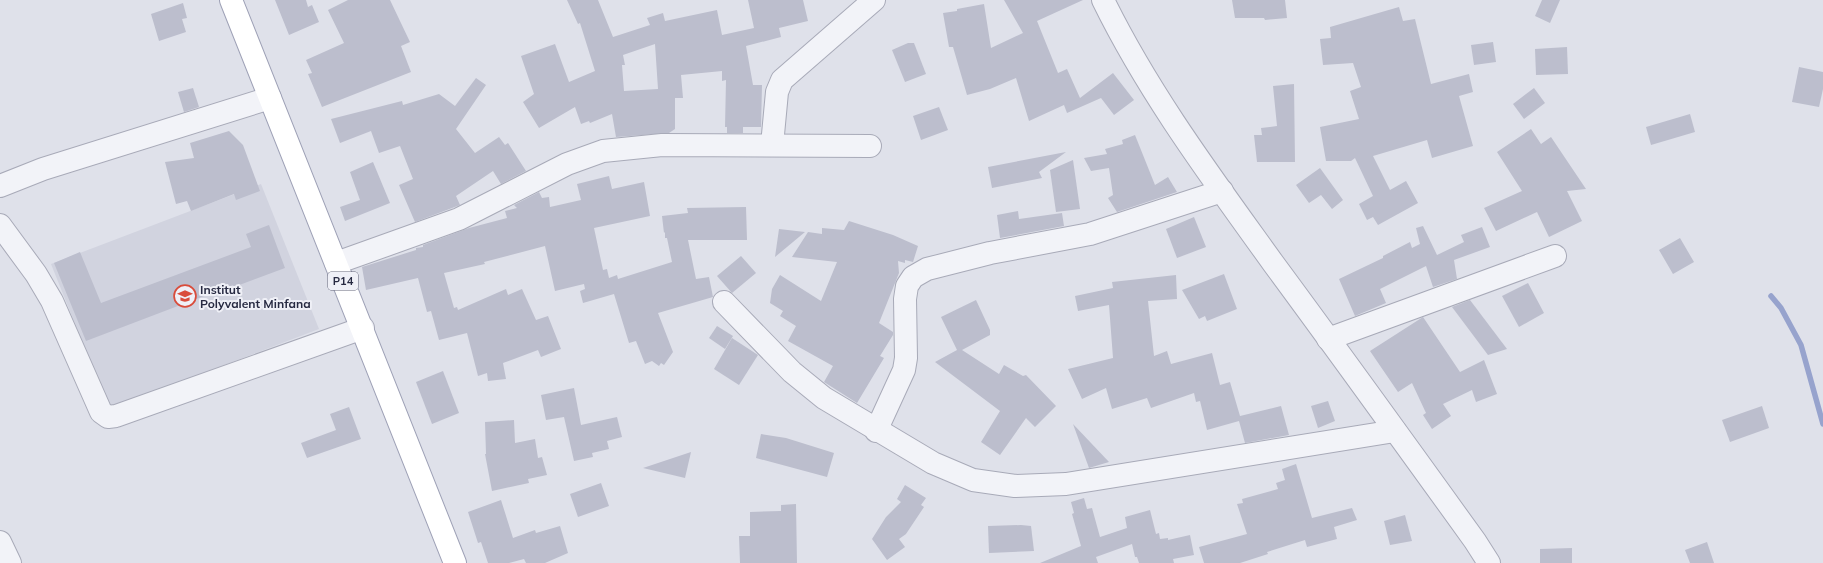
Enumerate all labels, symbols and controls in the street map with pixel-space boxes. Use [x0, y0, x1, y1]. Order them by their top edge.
road number: P14 [328, 272, 358, 290]
place label: Institut Polyvalent Minfana [200, 282, 311, 311]
school or university icon: Institut Polyvalent Minfana [172, 283, 198, 309]

